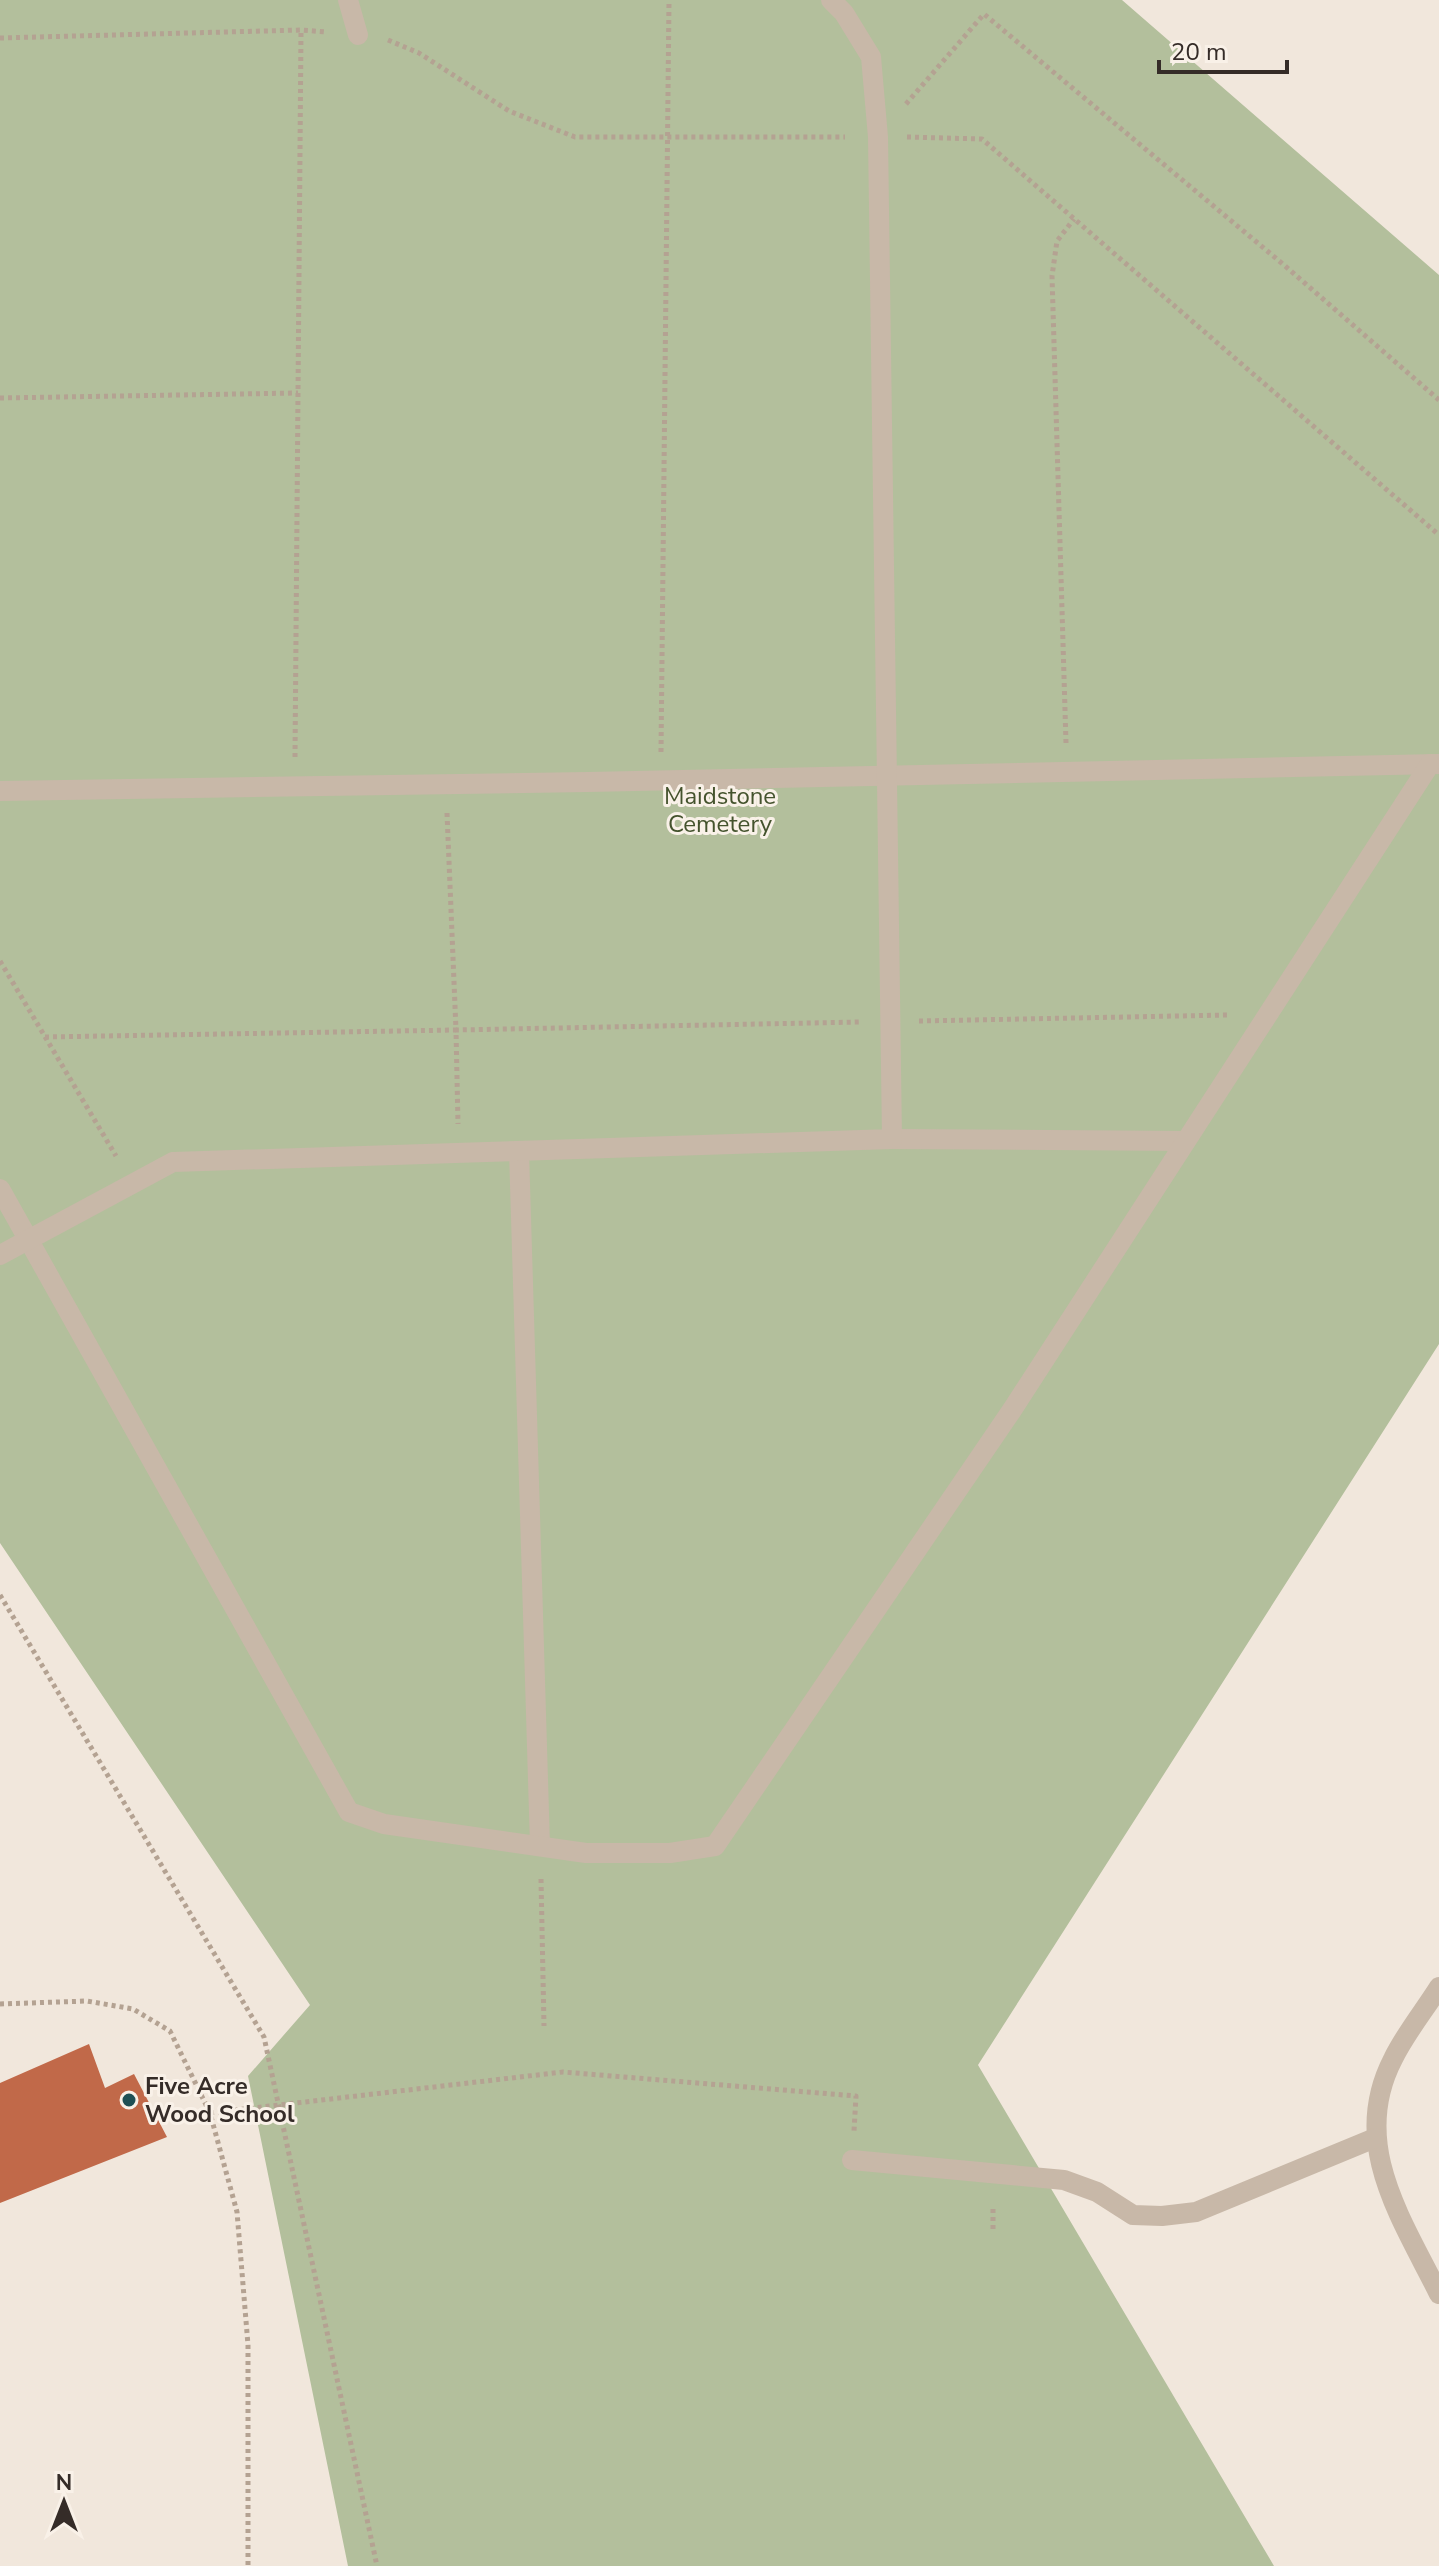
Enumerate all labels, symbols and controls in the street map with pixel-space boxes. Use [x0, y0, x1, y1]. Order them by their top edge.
scale bar [1159, 24, 1287, 74]
text: 20 m [1171, 36, 1227, 68]
park label: Maidstone Cemetery [664, 780, 776, 840]
place label: Five Acre Wood School [145, 2070, 295, 2130]
marker: Five Acre Wood School [120, 2091, 138, 2109]
north arrow [24, 2462, 104, 2542]
text: N [56, 2468, 72, 2498]

